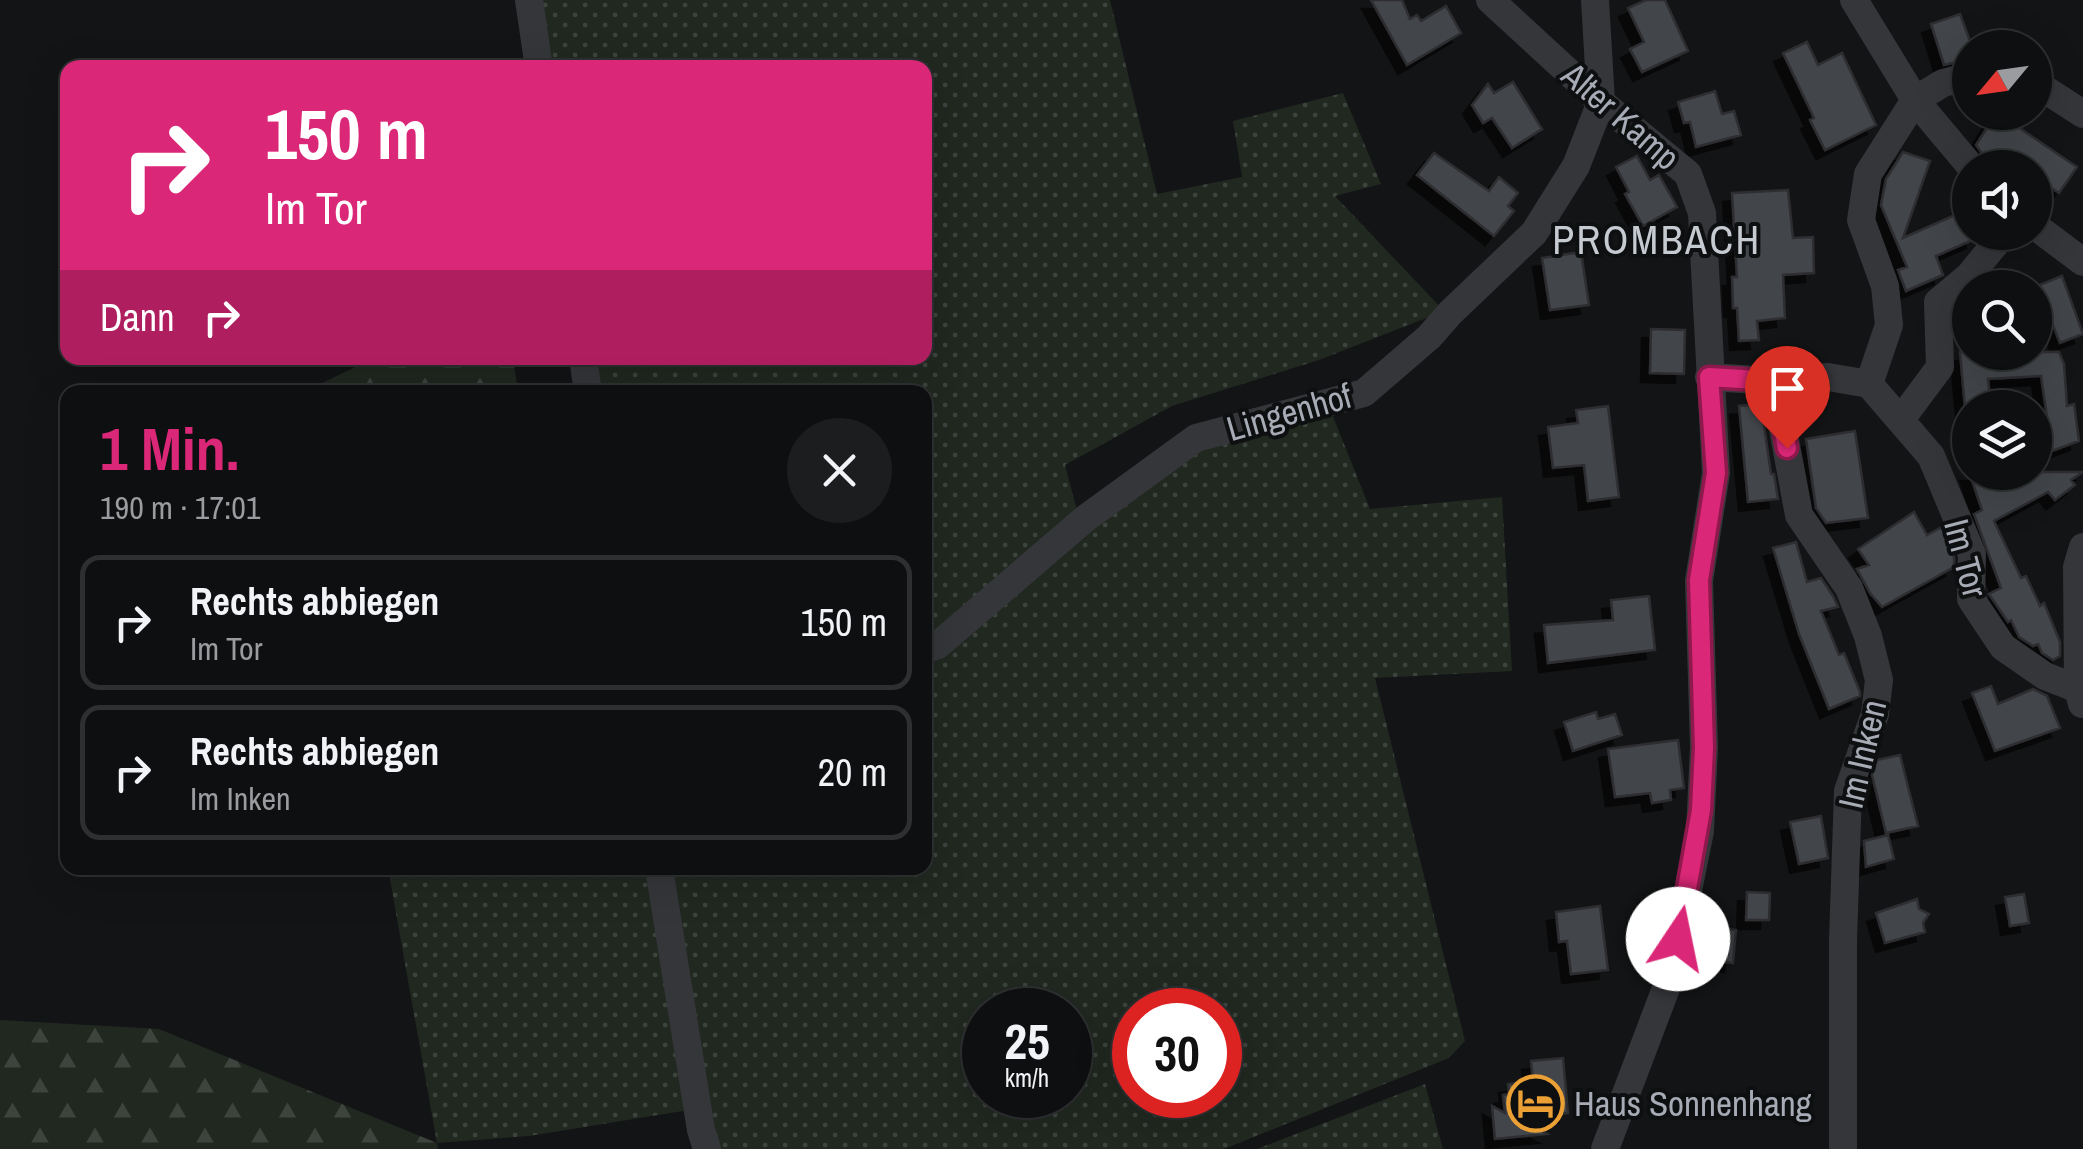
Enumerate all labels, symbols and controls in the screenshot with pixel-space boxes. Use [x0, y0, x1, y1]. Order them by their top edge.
north arrow [1952, 30, 2052, 130]
map controls [1952, 30, 2052, 490]
street label: Alter Kamp [1551, 51, 1690, 180]
text: 150 m [265, 87, 428, 181]
icon: right [100, 100, 230, 230]
button: sound [1952, 150, 2052, 250]
text: Im Tor [265, 177, 367, 238]
district label: PROMBACH [1552, 213, 1762, 266]
button: search [1952, 270, 2052, 370]
icon: right [194, 290, 249, 345]
text: Dann [100, 292, 174, 343]
pin [1745, 346, 1830, 449]
icon: arrive [1760, 361, 1815, 416]
street label: Lingenhof [1221, 372, 1357, 452]
button: layers [1952, 390, 2052, 490]
text: 1 Min. [100, 408, 239, 489]
button: close [787, 418, 892, 523]
text: 190 m · 17:01 [100, 486, 260, 529]
street label: Im Tor [1933, 514, 1999, 603]
text: Rechts abbiegen [190, 576, 439, 627]
icon: right [105, 595, 160, 650]
text: 150 m [800, 597, 887, 648]
text: Im Tor [190, 627, 262, 670]
street label: Im Inken [1827, 695, 1897, 813]
text: Rechts abbiegen [190, 726, 439, 777]
icon: right [105, 745, 160, 800]
text: 20 m [818, 747, 887, 798]
text: Im Inken [190, 777, 291, 820]
position arrow [1626, 887, 1730, 991]
speed limit sign: 30 [1112, 988, 1242, 1118]
text: 25 [1004, 1007, 1050, 1075]
text: km/h [1005, 1061, 1049, 1095]
hotel icon: Haus Sonnenhang [1505, 1073, 1565, 1133]
place label: Haus Sonnenhang [1574, 1080, 1812, 1127]

